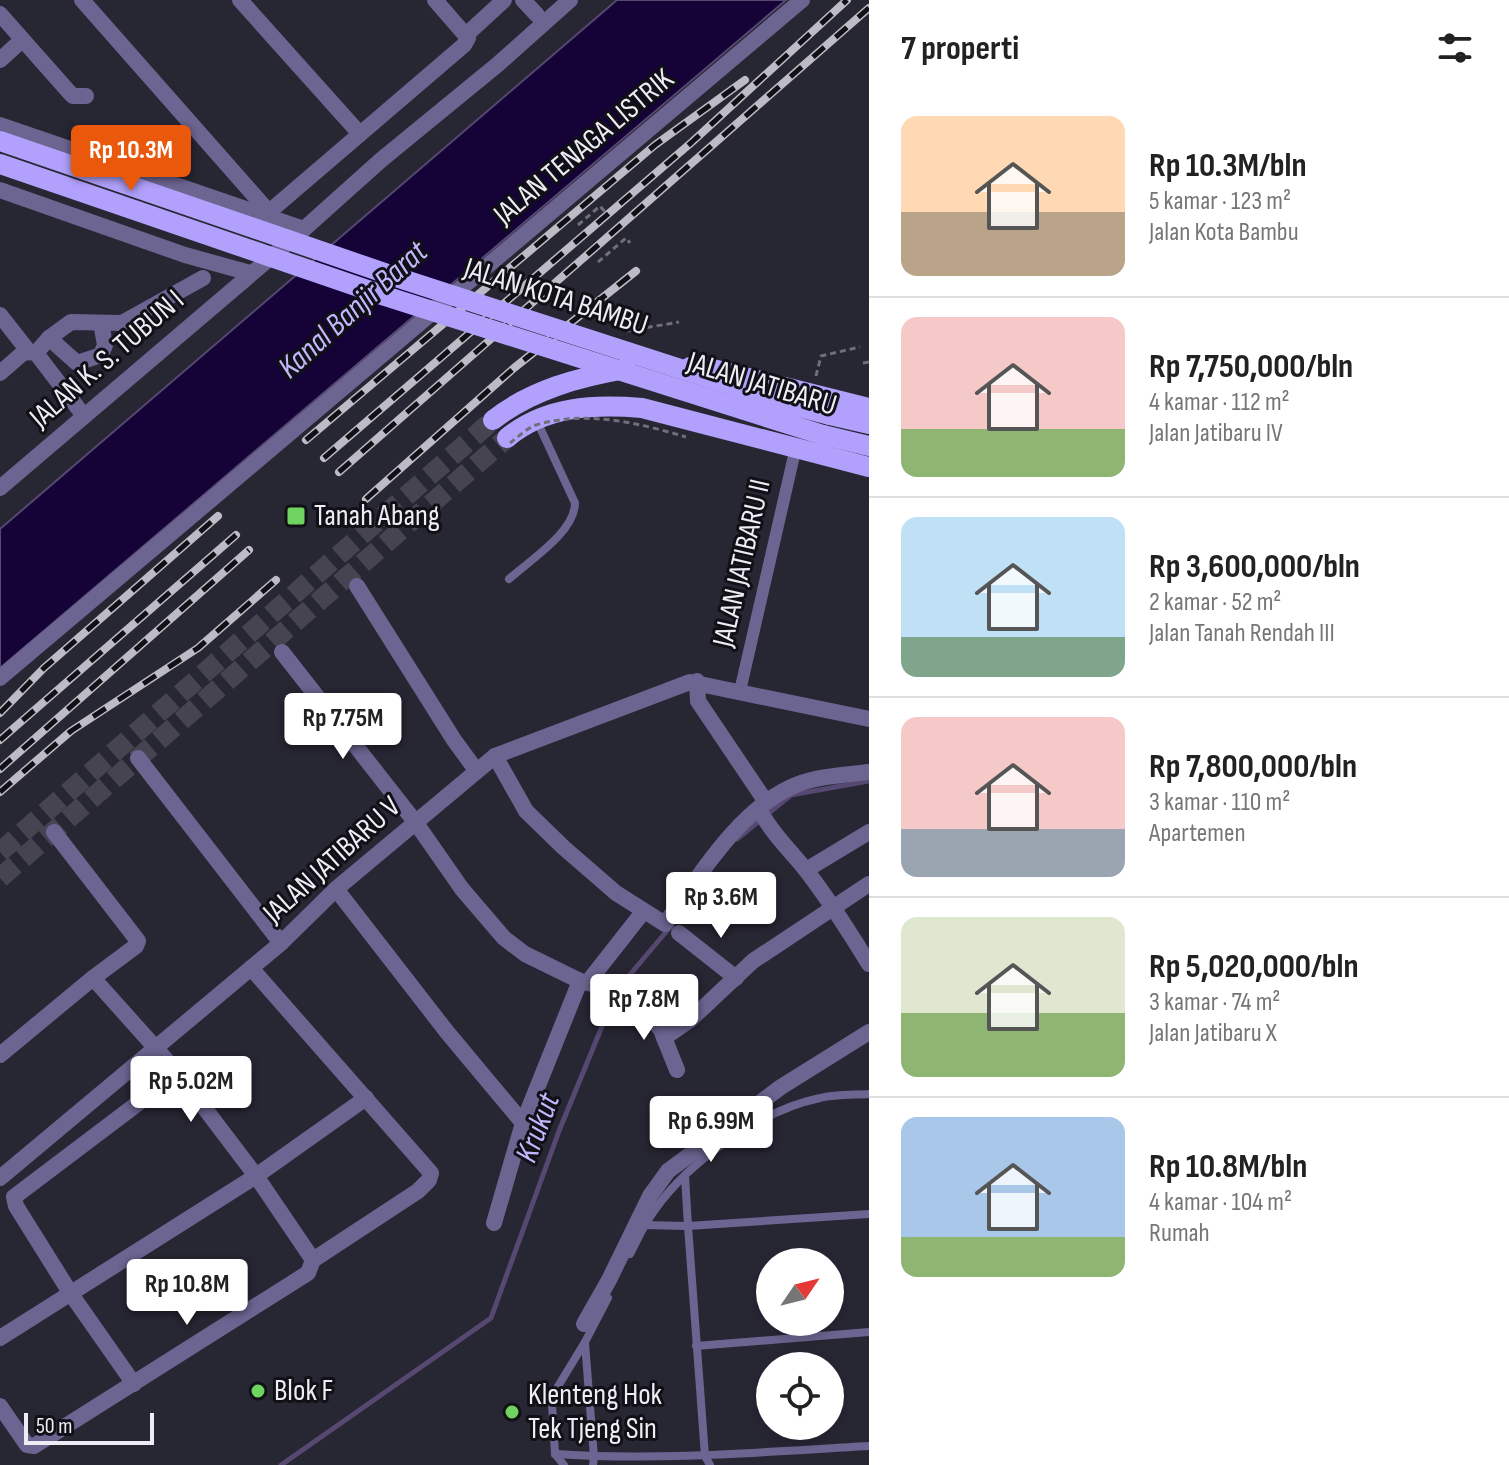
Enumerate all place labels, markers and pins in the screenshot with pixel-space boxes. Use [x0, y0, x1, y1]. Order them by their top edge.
pin: Rp 10.3M [48, 125, 214, 193]
place label: Tanah Abang [314, 498, 440, 534]
marker: Tanah Abang [285, 505, 307, 527]
pin: Rp 7.75M [260, 693, 426, 761]
pin: Rp 3.6M [647, 872, 795, 940]
pin: Rp 7.8M [570, 974, 718, 1042]
pin: Rp 5.02M [108, 1056, 274, 1124]
pin: Rp 6.99M [628, 1096, 794, 1164]
pin: Rp 10.8M [104, 1259, 270, 1327]
place label: Blok F [274, 1373, 333, 1409]
place label: Klenteng Hok Tek Tjeng Sin [528, 1377, 663, 1447]
marker: Blok F [249, 1382, 267, 1400]
marker: Klenteng Hok Tek Tjeng Sin [503, 1403, 521, 1421]

